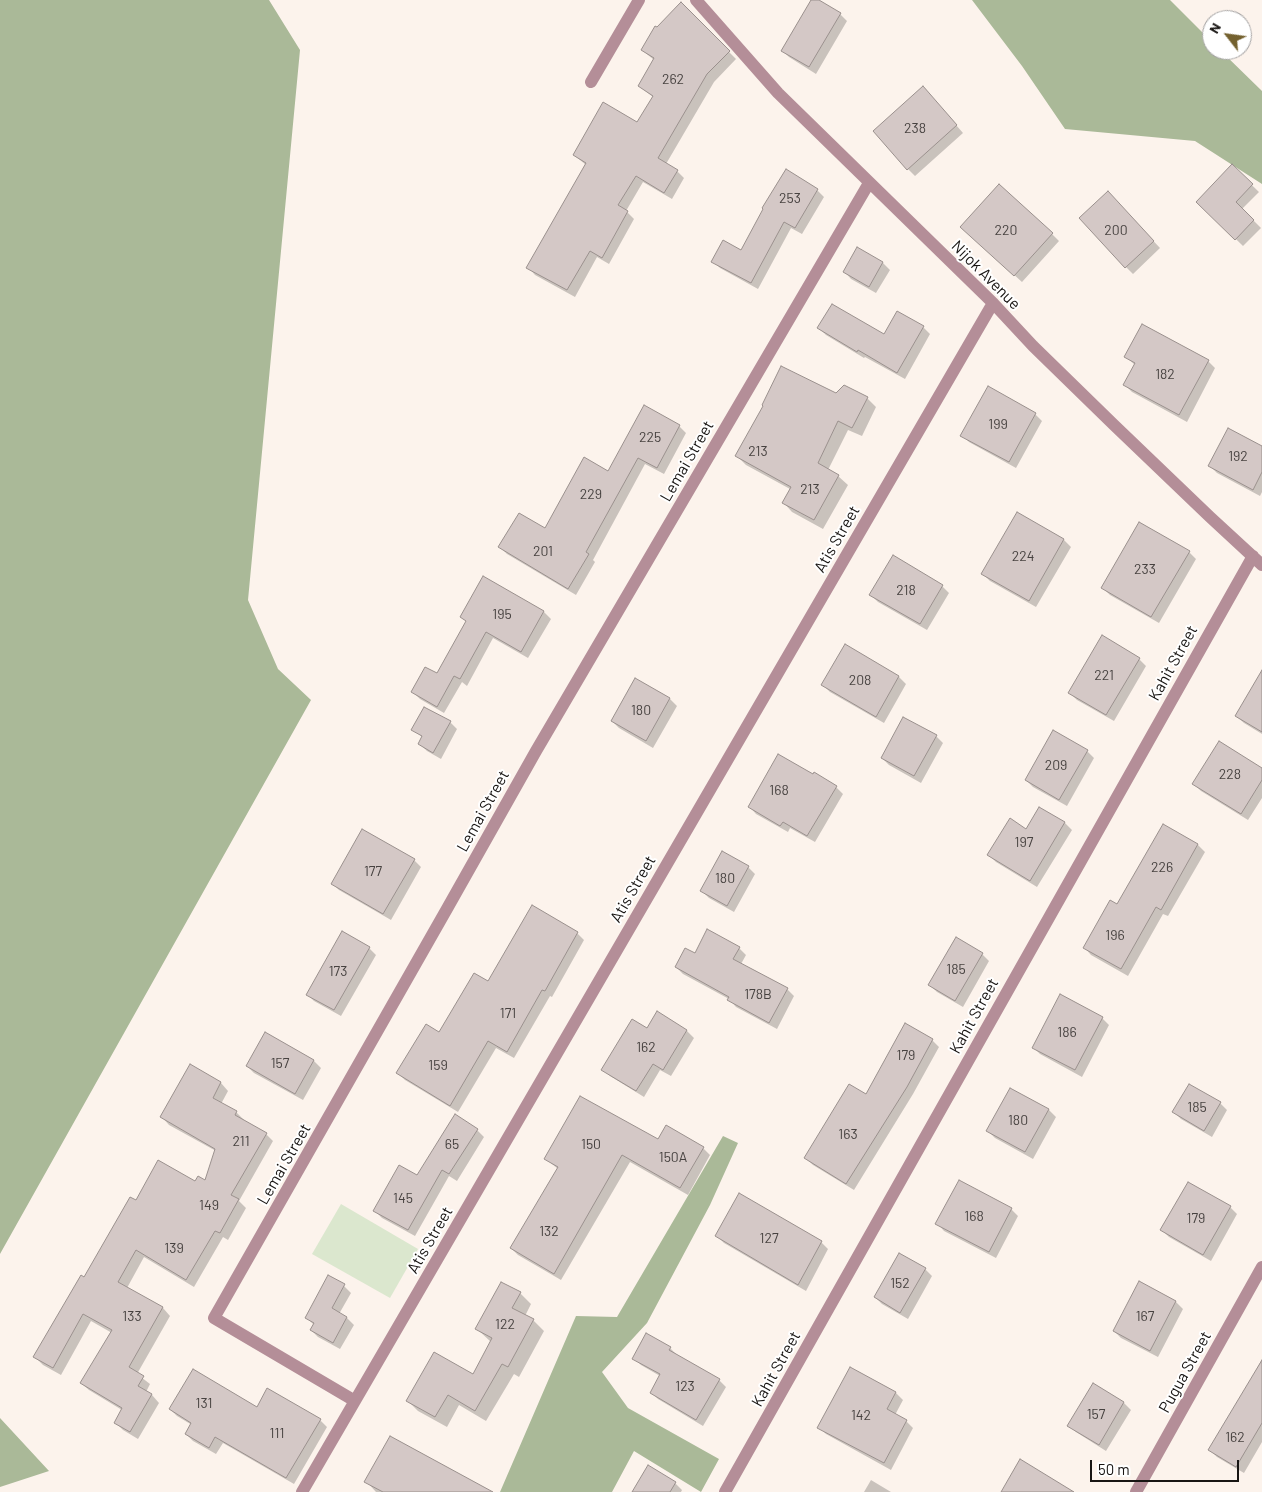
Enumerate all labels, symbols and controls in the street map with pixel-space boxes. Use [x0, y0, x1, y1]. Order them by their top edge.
north arrow [1202, 10, 1252, 60]
text: N [1205, 19, 1224, 36]
house number: 262 [662, 71, 684, 87]
house number: 238 [904, 120, 926, 136]
house number: 253 [779, 190, 801, 206]
house number: 220 [995, 222, 1017, 238]
house number: 200 [1104, 222, 1128, 238]
street label: Nijok Avenue [948, 237, 1024, 313]
house number: 182 [1155, 366, 1175, 382]
house number: 199 [988, 416, 1008, 432]
street label: Lemai Street [656, 417, 718, 505]
house number: 225 [639, 429, 661, 445]
house number: 213 [748, 443, 768, 459]
house number: 192 [1228, 448, 1248, 464]
house number: 213 [800, 481, 820, 497]
house number: 229 [580, 486, 602, 502]
street label: Atis Street [810, 502, 864, 576]
house number: 201 [533, 543, 553, 559]
house number: 224 [1012, 548, 1034, 564]
house number: 233 [1134, 561, 1156, 577]
house number: 218 [896, 582, 916, 598]
house number: 195 [492, 606, 512, 622]
street label: Kahit Street [1144, 622, 1202, 704]
house number: 221 [1094, 667, 1114, 683]
house number: 208 [849, 672, 871, 688]
house number: 180 [631, 702, 651, 718]
house number: 209 [1045, 757, 1067, 773]
house number: 228 [1219, 766, 1241, 782]
street label: Lemai Street [453, 767, 513, 855]
house number: 168 [769, 782, 789, 798]
house number: 197 [1015, 834, 1033, 850]
street label: Atis Street [606, 852, 660, 926]
house number: 226 [1151, 859, 1173, 875]
house number: 177 [364, 863, 382, 879]
house number: 180 [715, 870, 735, 886]
house number: 196 [1105, 927, 1125, 943]
house number: 185 [946, 961, 966, 977]
house number: 173 [329, 963, 347, 979]
street label: Kahit Street [945, 975, 1003, 1057]
house number: 178B [744, 986, 772, 1002]
house number: 171 [500, 1005, 516, 1021]
house number: 186 [1057, 1024, 1077, 1040]
house number: 162 [636, 1039, 656, 1055]
house number: 179 [897, 1047, 915, 1063]
house number: 157 [271, 1055, 289, 1071]
house number: 159 [428, 1057, 448, 1073]
house number: 185 [1187, 1099, 1207, 1115]
house number: 180 [1008, 1112, 1028, 1128]
street label: Lemai Street [253, 1120, 315, 1208]
house number: 163 [838, 1126, 858, 1142]
house number: 211 [232, 1133, 250, 1149]
house number: 65 [445, 1136, 459, 1152]
house number: 150 [581, 1136, 601, 1152]
house number: 150A [659, 1149, 687, 1165]
house number: 145 [393, 1190, 413, 1206]
house number: 149 [199, 1197, 219, 1213]
street label: Atis Street [403, 1203, 457, 1277]
house number: 168 [964, 1208, 984, 1224]
house number: 179 [1187, 1210, 1205, 1226]
house number: 132 [539, 1223, 559, 1239]
house number: 127 [759, 1230, 779, 1246]
house number: 139 [164, 1240, 184, 1256]
house number: 152 [890, 1275, 910, 1291]
house number: 133 [122, 1308, 142, 1324]
house number: 167 [1136, 1308, 1154, 1324]
house number: 122 [495, 1316, 515, 1332]
street label: Kahit Street [747, 1328, 805, 1410]
street label: Pugua Street [1155, 1328, 1215, 1416]
house number: 123 [675, 1378, 695, 1394]
house number: 131 [196, 1395, 212, 1411]
house number: 157 [1087, 1406, 1105, 1422]
house number: 142 [851, 1407, 871, 1423]
house number: 111 [270, 1425, 284, 1441]
house number: 162 [1225, 1429, 1245, 1445]
scale bar [1092, 1450, 1241, 1482]
text: 50 m [1098, 1460, 1130, 1478]

